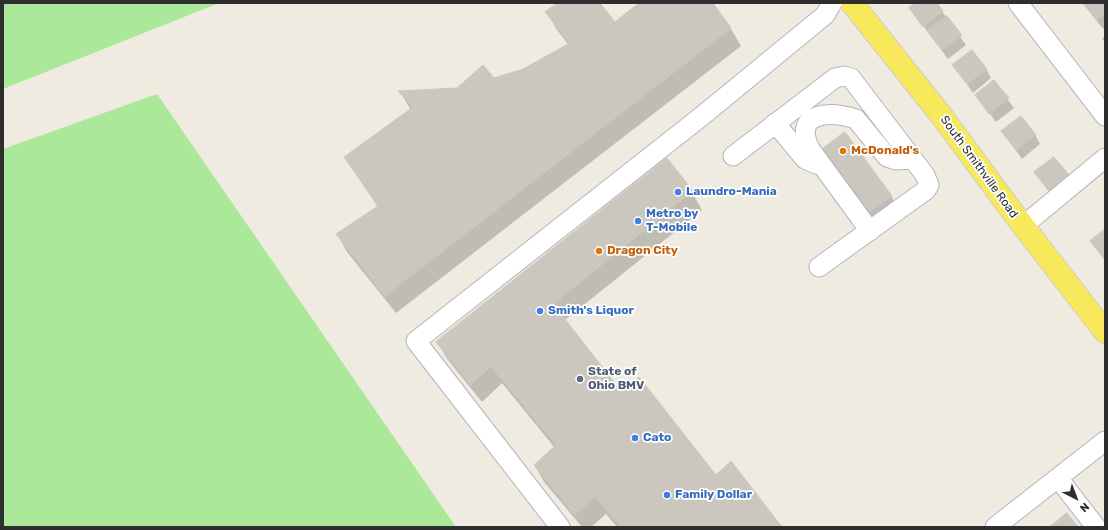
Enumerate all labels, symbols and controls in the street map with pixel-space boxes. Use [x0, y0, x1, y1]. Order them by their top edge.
street label: South Smithville Road [937, 113, 1021, 221]
place label: McDonald's [851, 144, 919, 158]
marker: McDonald's [838, 146, 848, 156]
place label: Laundro-Mania [686, 185, 777, 199]
marker: Laundro-Mania [673, 187, 683, 197]
place label: Metro by T-Mobile [646, 207, 698, 235]
marker: Metro by T-Mobile [633, 216, 643, 226]
place label: Dragon City [607, 244, 678, 258]
marker: Dragon City [594, 246, 604, 256]
place label: Smith's Liquor [548, 304, 634, 318]
marker: Smith's Liquor [535, 306, 545, 316]
place label: State of Ohio BMV [588, 365, 644, 393]
marker: State of Ohio BMV [575, 374, 585, 384]
place label: Cato [643, 431, 671, 445]
marker: Cato [630, 433, 640, 443]
north arrow [1056, 478, 1096, 518]
place label: Family Dollar [675, 488, 752, 502]
marker: Family Dollar [662, 490, 672, 500]
text: N [1077, 500, 1092, 515]

